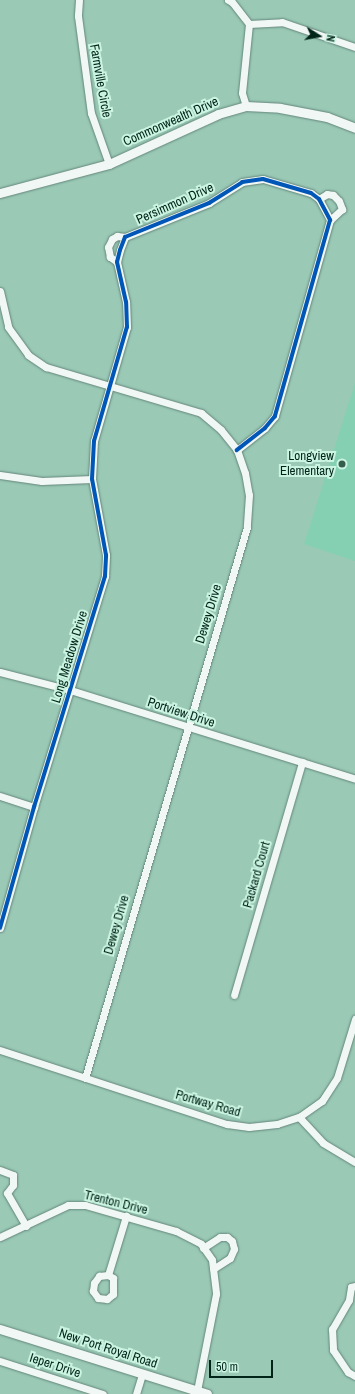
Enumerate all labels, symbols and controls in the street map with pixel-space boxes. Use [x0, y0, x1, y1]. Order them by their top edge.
north arrow [299, 16, 339, 56]
text: N [323, 34, 338, 43]
street label: Farmville Circle [86, 43, 114, 119]
street label: Commonwealth Drive [121, 94, 221, 150]
street label: Persimmon Drive [134, 180, 216, 228]
place label: Longview Elementary [280, 449, 334, 480]
marker: Longview Elementary [337, 459, 347, 469]
street label: Dewey Drive [193, 583, 225, 645]
street label: Long Meadow Drive [49, 609, 91, 705]
street label: Portview Drive [145, 695, 217, 731]
street label: Packard Court [240, 840, 274, 910]
street label: Dewey Drive [101, 894, 133, 956]
street label: Portway Road [174, 1087, 242, 1121]
street label: Trenton Drive [83, 1188, 149, 1218]
street label: New Port Royal Road [57, 1326, 159, 1372]
street label: Ieper Drive [28, 1350, 82, 1382]
scale bar [211, 1352, 275, 1378]
text: 50 m [216, 1359, 238, 1375]

